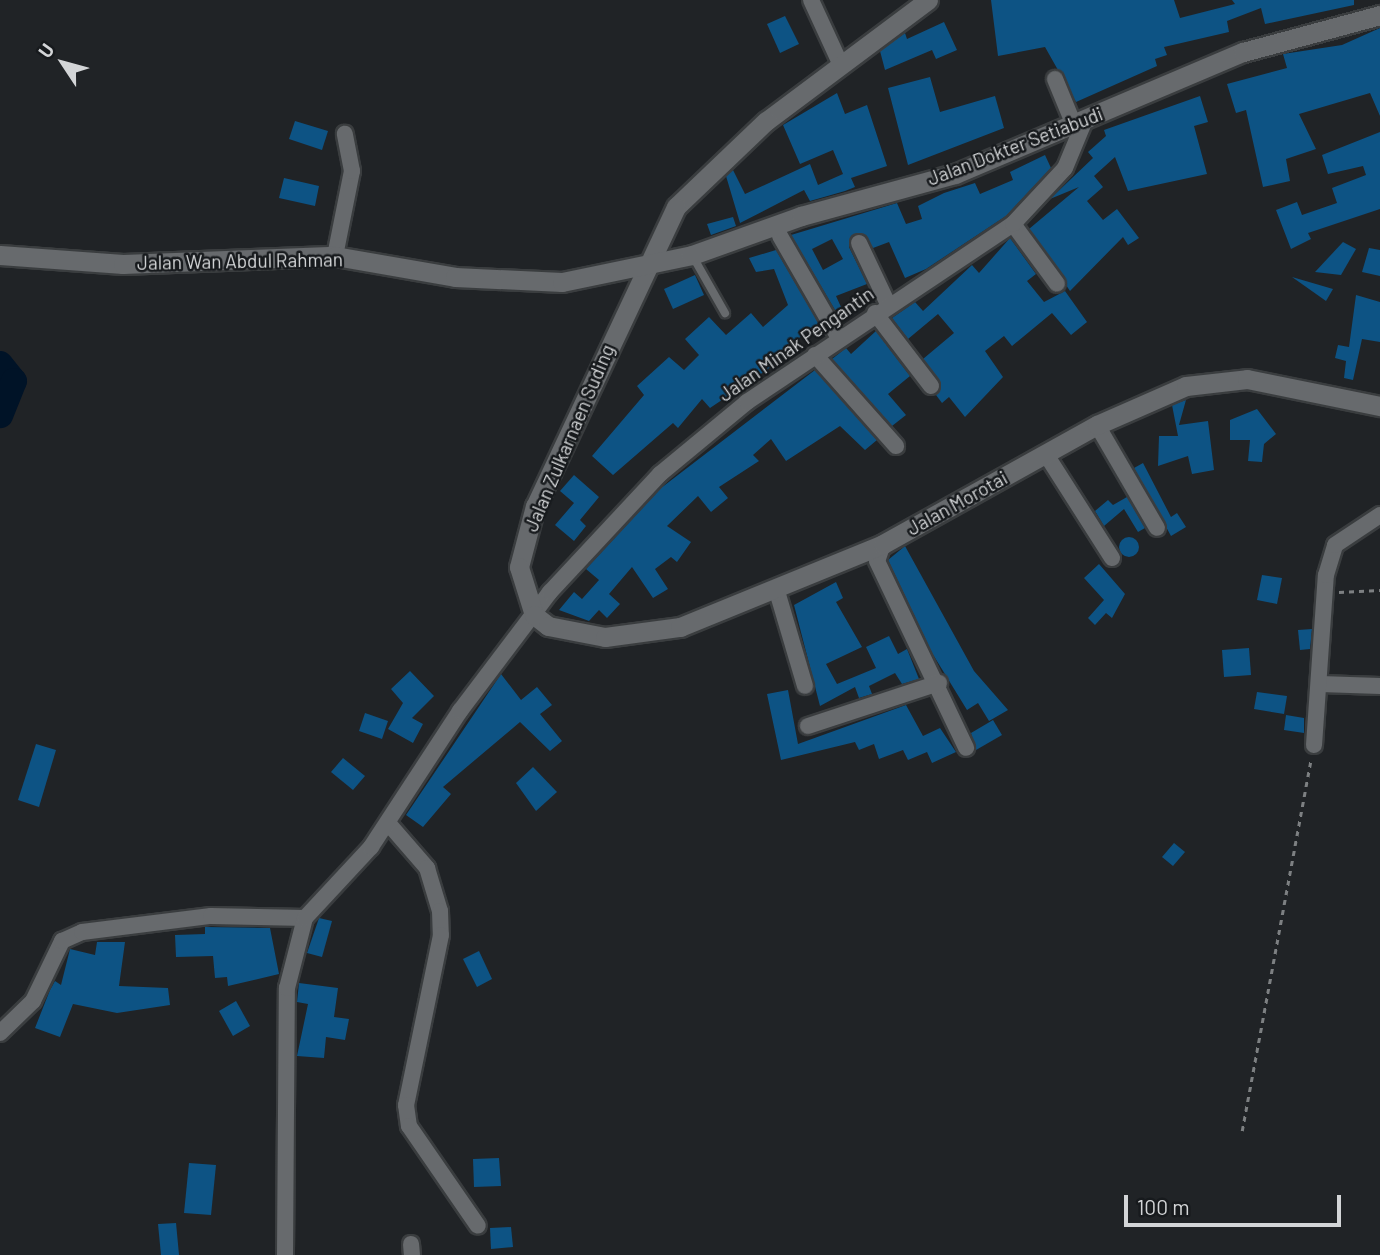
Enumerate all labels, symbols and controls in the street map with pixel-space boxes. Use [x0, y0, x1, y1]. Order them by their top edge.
north arrow [28, 28, 98, 98]
text: U [33, 39, 58, 62]
street label: Jalan Dokter Setiabudi [924, 102, 1106, 190]
street label: Jalan Wan Abdul Rahman [137, 248, 343, 274]
street label: Jalan Minak Pengantin [714, 282, 878, 406]
street label: Jalan Zulkarnaen Suding [519, 341, 619, 535]
street label: Jalan Morotai [903, 466, 1011, 540]
scale bar [1128, 1182, 1345, 1226]
text: 100 m [1137, 1194, 1190, 1219]

